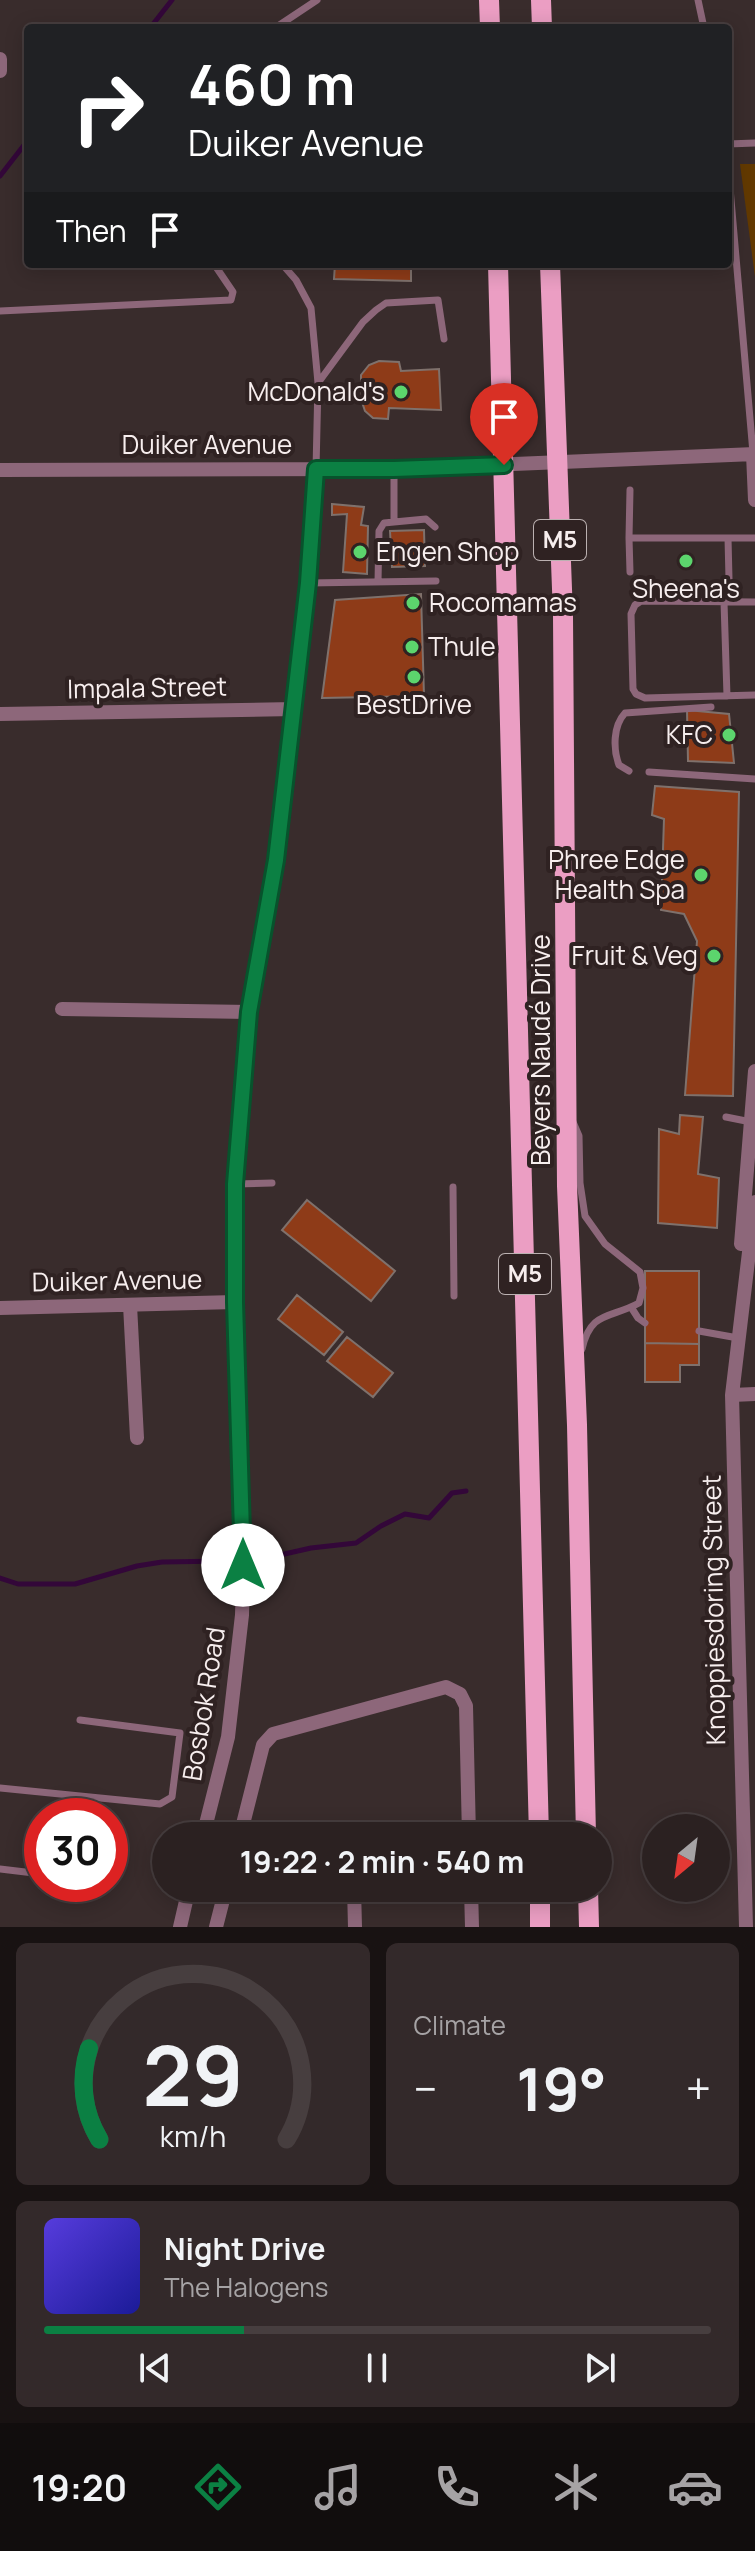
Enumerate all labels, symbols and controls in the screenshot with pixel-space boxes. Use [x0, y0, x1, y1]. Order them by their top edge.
text: 460 m [188, 45, 355, 122]
icon: right [56, 56, 160, 160]
text: Duiker Avenue [188, 118, 424, 167]
icon: arrive [143, 208, 187, 252]
text: Then [56, 210, 127, 251]
place label: McDonald's [247, 373, 385, 409]
marker: McDonald's [392, 383, 410, 401]
pin [470, 383, 538, 465]
icon: arrive [482, 395, 526, 439]
street label: Duiker Avenue [122, 426, 292, 462]
road number: M5 [534, 520, 586, 560]
place label: Engen Shop [376, 533, 519, 569]
marker: Engen Shop [351, 543, 369, 561]
marker: Sheena's [677, 552, 695, 570]
place label: Sheena's [632, 570, 740, 606]
place label: Rocomamas [429, 584, 577, 620]
marker: Rocomamas [404, 594, 422, 612]
place label: Thule [428, 628, 496, 664]
marker: Thule [403, 638, 421, 656]
street label: Impala Street [67, 668, 227, 706]
marker: BestDrive [405, 668, 423, 686]
place label: BestDrive [356, 686, 472, 722]
place label: KFC [666, 716, 713, 752]
marker: KFC [720, 726, 738, 744]
place label: Phree Edge Health Spa [548, 841, 685, 907]
marker: Phree Edge Health Spa [692, 866, 710, 884]
street label: Beyers Naudé Drive [522, 934, 558, 1166]
place label: Fruit & Veg [572, 937, 698, 973]
marker: Fruit & Veg [705, 947, 723, 965]
road number: M5 [499, 1254, 551, 1294]
street label: Duiker Avenue [31, 1261, 202, 1299]
street label: Knoppiesdoring Street [693, 1474, 733, 1746]
position arrow [201, 1523, 285, 1607]
street label: Bosbok Road [173, 1624, 233, 1783]
speed limit sign: 30 [24, 1798, 128, 1902]
north arrow [642, 1814, 730, 1902]
map controls [642, 1814, 730, 1902]
text: 19:22 · 2 min · 540 m [240, 1841, 524, 1882]
text: Climate [414, 2007, 506, 2043]
text: 29 [142, 2017, 243, 2131]
text: 19° [516, 2047, 607, 2129]
text: − [414, 2058, 437, 2118]
text: + [686, 2058, 711, 2118]
text: km/h [160, 2117, 226, 2156]
text: Night Drive [164, 2228, 326, 2269]
text: The Halogens [164, 2269, 328, 2305]
icon: previous [133, 2346, 177, 2390]
icon: pause [355, 2346, 399, 2390]
icon: next [578, 2346, 622, 2390]
icon: directions [190, 2459, 246, 2515]
icon: music [310, 2459, 366, 2515]
icon: phone [429, 2459, 485, 2515]
icon: climate [548, 2459, 604, 2515]
icon: car [667, 2459, 723, 2515]
text: 19:20 [32, 2463, 127, 2512]

